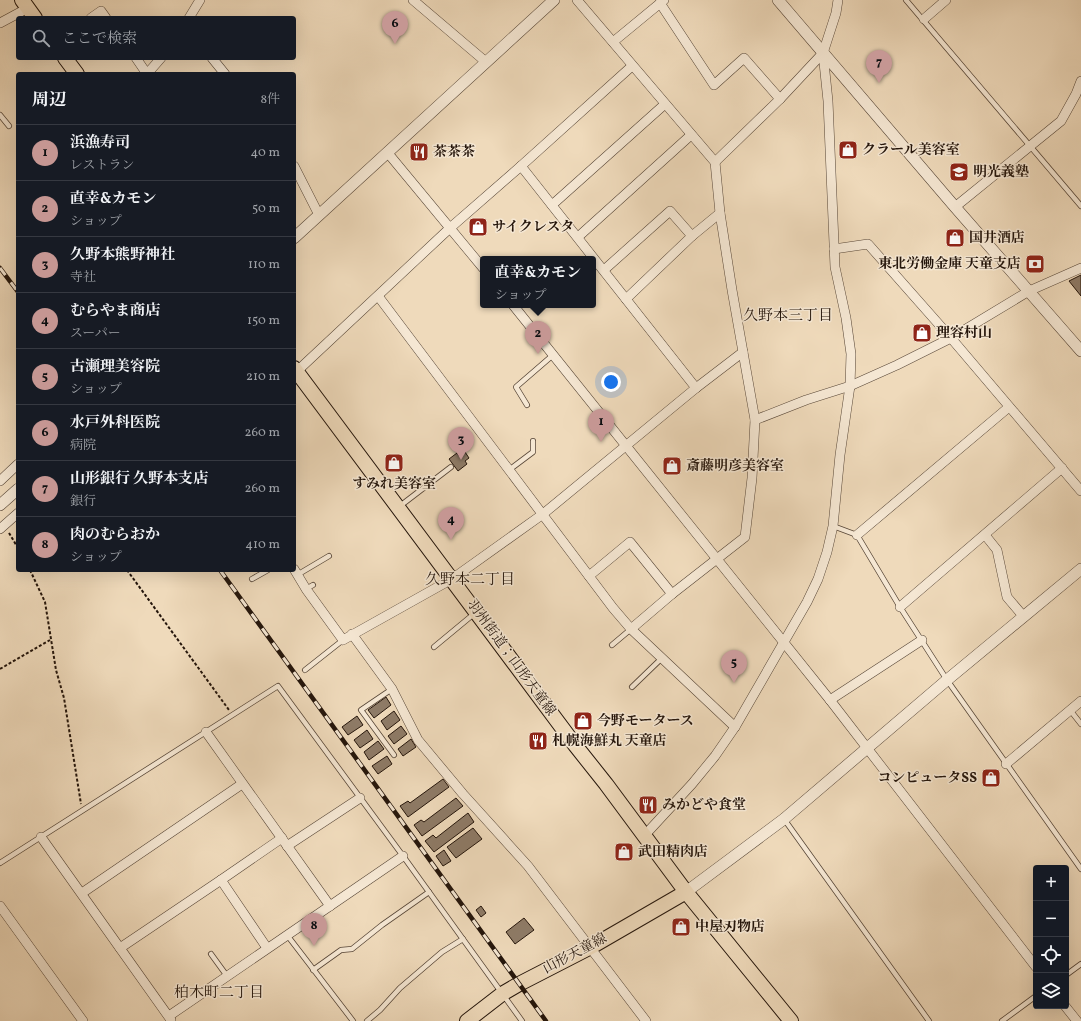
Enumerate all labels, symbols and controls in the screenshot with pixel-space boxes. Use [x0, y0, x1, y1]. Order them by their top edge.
pin: 6 [382, 11, 408, 44]
search box [16, 16, 296, 60]
icon: search [30, 27, 52, 49]
text: ここで検索 [62, 29, 137, 50]
pin: 7 [866, 50, 892, 83]
text: 周辺 [32, 89, 66, 112]
text: 8件 [260, 91, 280, 109]
text: 浜漁寿司 [70, 133, 130, 154]
shop icon: クラール美容室 [837, 139, 859, 161]
restaurant icon: 茶茶茶 [408, 141, 430, 163]
place label: クラール美容室 [862, 141, 960, 160]
place label: 茶茶茶 [433, 143, 475, 162]
text: 1 [42, 144, 48, 162]
text: 40 m [251, 144, 280, 162]
text: レストラン [70, 157, 135, 175]
school or university icon: 明光義塾 [948, 161, 970, 183]
place label: 明光義塾 [973, 163, 1029, 182]
text: 直幸&カモン [70, 189, 157, 210]
text: 2 [42, 200, 48, 218]
text: 50 m [252, 200, 280, 218]
text: ショップ [70, 213, 122, 231]
shop icon: サイクレスタ [467, 216, 489, 238]
place label: サイクレスタ [492, 218, 574, 237]
shop icon: 国井酒店 [944, 227, 966, 249]
place label: 国井酒店 [969, 229, 1025, 248]
text: 久野本熊野神社 [70, 245, 175, 266]
bank icon: 東北労働金庫 天童支店 [1024, 253, 1046, 275]
place label: 東北労働金庫 天童支店 [878, 255, 1021, 274]
text: 3 [42, 256, 48, 274]
text: 110 m [248, 256, 280, 274]
popup [480, 256, 596, 308]
text: 直幸&カモン [495, 263, 581, 284]
text: 寺社 [70, 269, 96, 287]
text: ショップ [495, 287, 546, 305]
text: むらやま商店 [70, 301, 160, 322]
district label: 久野本三丁目 [743, 306, 833, 327]
text: 4 [41, 312, 49, 330]
text: 150 m [247, 312, 280, 330]
pin: 2 [525, 321, 551, 354]
shop icon: 理容村山 [911, 322, 933, 344]
place label: 理容村山 [936, 324, 992, 343]
text: スーパー [70, 325, 121, 343]
text: 古瀬理美容院 [70, 357, 160, 378]
text: 5 [42, 368, 48, 386]
text: 210 m [246, 368, 280, 386]
your location [601, 372, 621, 392]
text: ショップ [70, 381, 122, 399]
pin: 1 [588, 409, 614, 442]
text: 水戸外科医院 [70, 413, 160, 434]
text: 6 [41, 424, 49, 442]
text: 260 m [245, 424, 280, 442]
pin: 3 [448, 427, 474, 460]
text: 病院 [70, 437, 96, 455]
shop icon: すみれ美容室 [383, 452, 405, 474]
shop icon: 斎藤明彦美容室 [661, 455, 683, 477]
place label: 斎藤明彦美容室 [686, 457, 784, 476]
text: 山形銀行 久野本支店 [70, 469, 208, 490]
place label: すみれ美容室 [352, 475, 436, 494]
text: 7 [42, 480, 48, 498]
text: 260 m [245, 480, 280, 498]
text: 銀行 [70, 493, 96, 511]
pin: 4 [438, 507, 464, 540]
text: 肉のむらおか [70, 525, 160, 546]
text: 8 [41, 536, 49, 554]
text: 410 m [245, 536, 280, 554]
text: ショップ [70, 549, 122, 567]
district label: 久野本二丁目 [425, 570, 515, 591]
street label: 羽州街道；山形天童線 [462, 596, 560, 720]
pin: 5 [721, 650, 747, 683]
shop icon: 今野モータース [572, 710, 594, 732]
place label: 今野モータース [597, 712, 694, 731]
restaurant icon: 札幌海鮮丸 天童店 [527, 730, 549, 752]
place label: 札幌海鮮丸 天童店 [552, 732, 667, 751]
shop icon: コンピュータSS [980, 767, 1002, 789]
place label: コンピュータSS [877, 769, 977, 788]
restaurant icon: みかどや食堂 [637, 794, 659, 816]
place label: みかどや食堂 [662, 796, 746, 815]
shop icon: 武田精肉店 [613, 841, 635, 863]
place label: 武田精肉店 [638, 843, 708, 862]
map controls [1033, 865, 1069, 1009]
button: + [1033, 865, 1069, 901]
button: − [1033, 901, 1069, 937]
pin: 8 [301, 913, 327, 946]
shop icon: 中屋刃物店 [670, 916, 692, 938]
place label: 中屋刃物店 [695, 918, 765, 937]
street label: 山形天童線 [540, 929, 610, 979]
button: locate [1033, 937, 1069, 973]
button: layers [1033, 973, 1069, 1009]
district label: 柏木町二丁目 [174, 983, 264, 1004]

